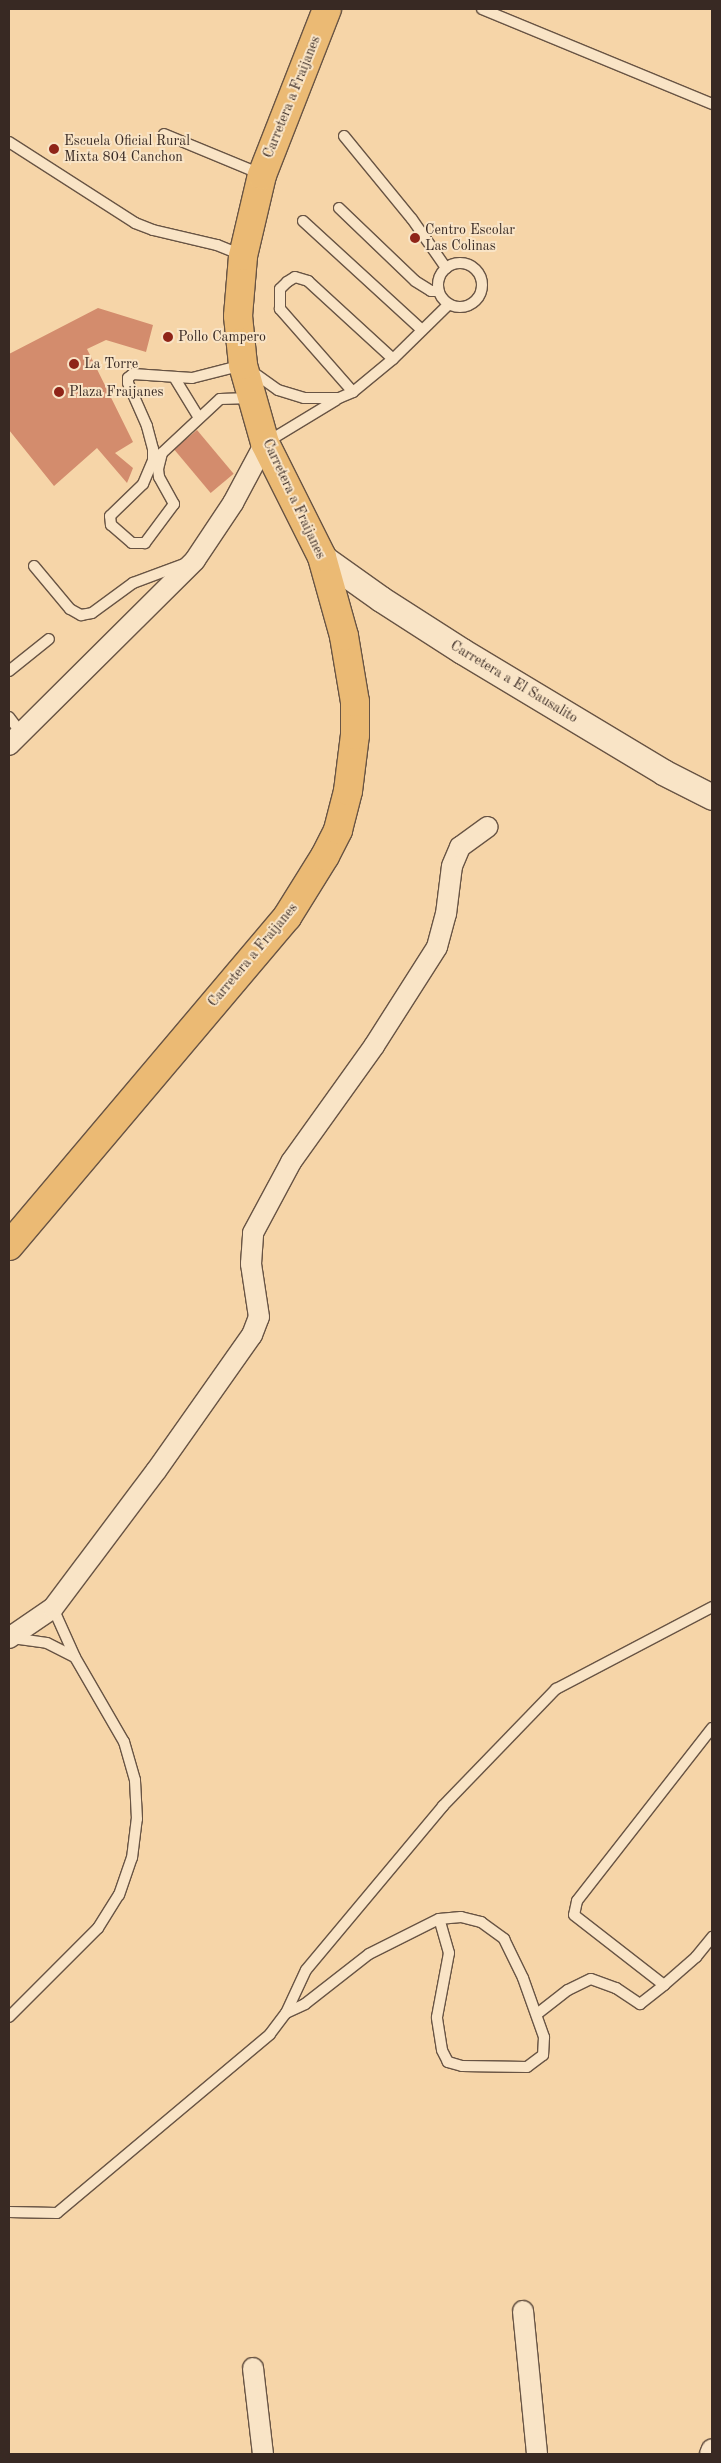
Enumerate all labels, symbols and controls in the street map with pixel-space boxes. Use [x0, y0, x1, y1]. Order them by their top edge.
street label: Carretera a Fraijanes [260, 33, 324, 161]
place label: Escuela Oficial Rural Mixta 804 Canchon [64, 133, 190, 166]
marker: Escuela Oficial Rural Mixta 804 Canchon [48, 143, 60, 155]
place label: Centro Escolar Las Colinas [425, 222, 515, 254]
marker: Centro Escolar Las Colinas [409, 232, 421, 244]
place label: Pollo Campero [178, 329, 266, 345]
marker: Pollo Campero [162, 331, 174, 343]
place label: La Torre [84, 356, 138, 372]
marker: La Torre [68, 358, 80, 370]
place label: Plaza Fraijanes [69, 384, 164, 400]
marker: Plaza Fraijanes [53, 386, 65, 398]
street label: Carretera a Fraijanes [259, 436, 329, 562]
street label: Carretera a El Sausalito [447, 637, 581, 727]
street label: Carretera a Fraijanes [205, 900, 301, 1010]

